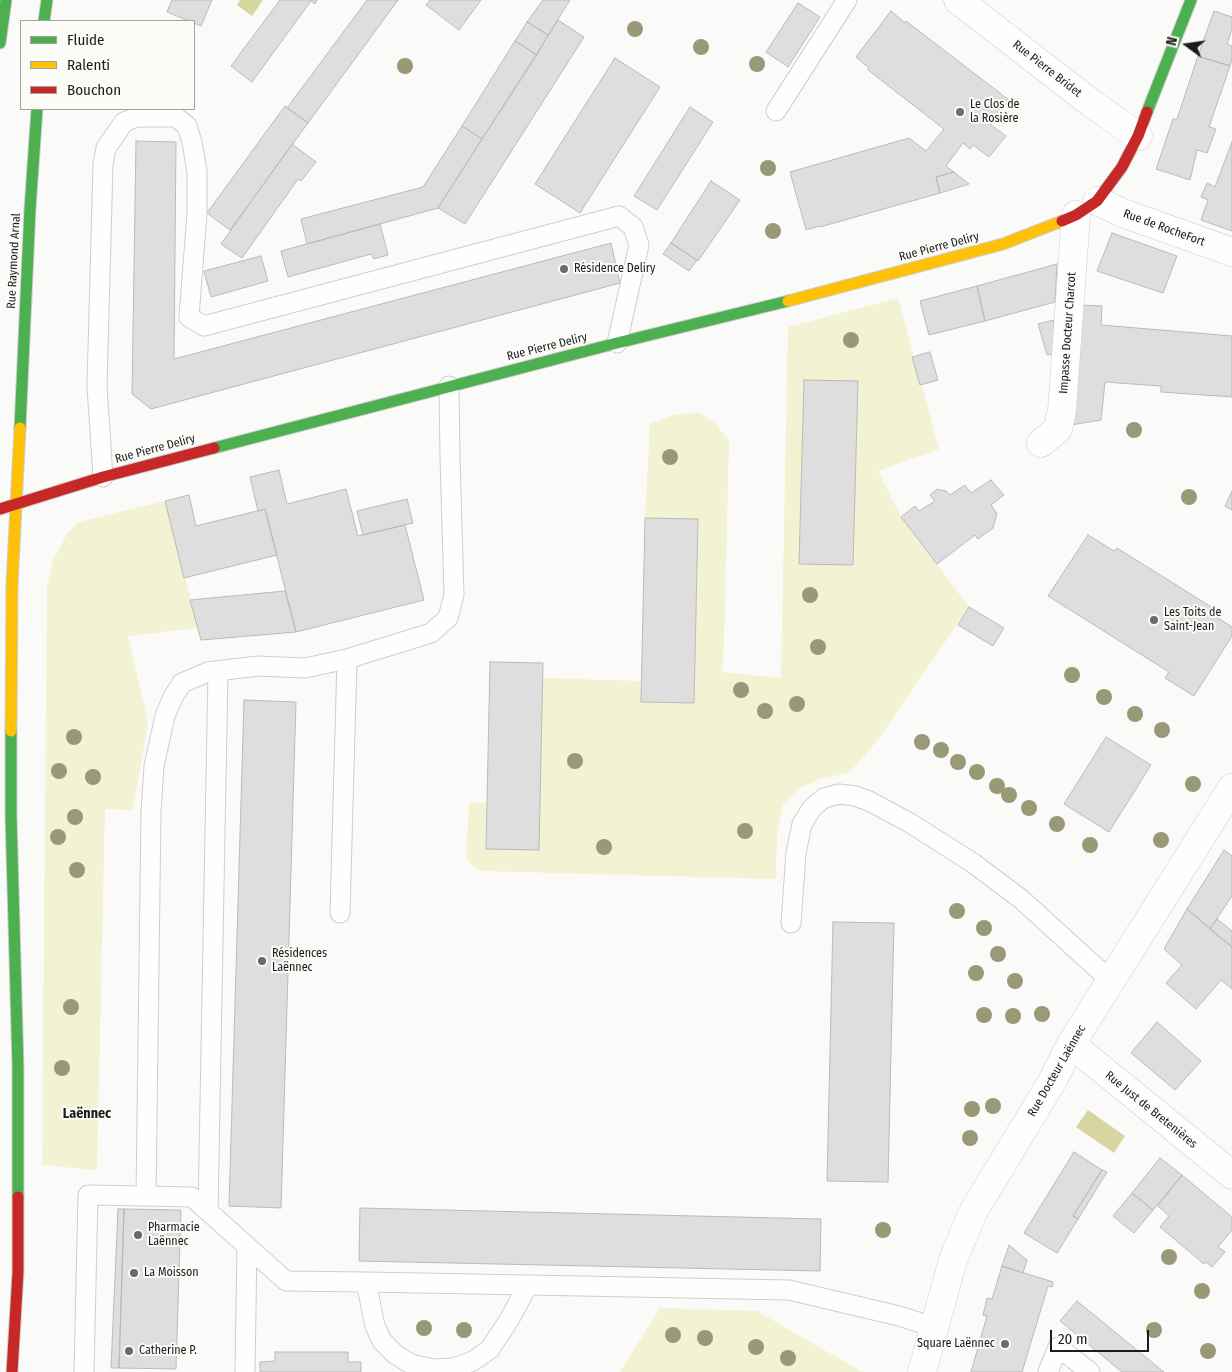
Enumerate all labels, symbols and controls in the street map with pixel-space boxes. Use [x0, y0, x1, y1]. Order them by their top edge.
legend [20, 20, 195, 110]
north arrow [1162, 20, 1212, 70]
text: Fluide [67, 31, 104, 49]
text: N [1163, 35, 1181, 47]
street label: Rue Pierre Bridet [1010, 38, 1084, 100]
text: Ralenti [67, 56, 110, 74]
text: Bouchon [67, 81, 121, 99]
place label: Le Clos de la Rosière [970, 98, 1019, 126]
marker: Le Clos de la Rosière [954, 106, 966, 118]
street label: Rue de RocheFort [1121, 207, 1207, 249]
street label: Rue Raymond Arnal [4, 213, 24, 309]
street label: Rue Pierre Deliry [897, 229, 981, 265]
place label: Résidence Deliry [574, 262, 655, 276]
marker: Résidence Deliry [558, 263, 570, 275]
street label: Impasse Docteur Charcot [1057, 272, 1079, 394]
street label: Rue Pierre Deliry [505, 330, 589, 364]
street label: Rue Pierre Deliry [113, 431, 197, 467]
place label: Les Toits de Saint-Jean [1164, 606, 1221, 634]
marker: Les Toits de Saint-Jean [1148, 614, 1160, 626]
place label: Résidences Laënnec [272, 947, 327, 975]
marker: Résidences Laënnec [256, 955, 268, 967]
street label: Rue Docteur Laënnec [1025, 1023, 1089, 1119]
street label: Rue Just de Bretenières [1102, 1068, 1200, 1152]
district label: Laënnec [63, 1106, 111, 1122]
place label: Pharmacie Laënnec [148, 1221, 200, 1249]
marker: Pharmacie Laënnec [132, 1229, 144, 1241]
place label: La Moisson [144, 1266, 199, 1280]
marker: La Moisson [128, 1267, 140, 1279]
scale bar [1052, 1320, 1151, 1352]
text: 20 m [1058, 1330, 1088, 1348]
place label: Square Laënnec [917, 1337, 995, 1351]
marker: Square Laënnec [999, 1338, 1011, 1350]
place label: Catherine P. [139, 1344, 197, 1358]
marker: Catherine P. [123, 1345, 135, 1357]

